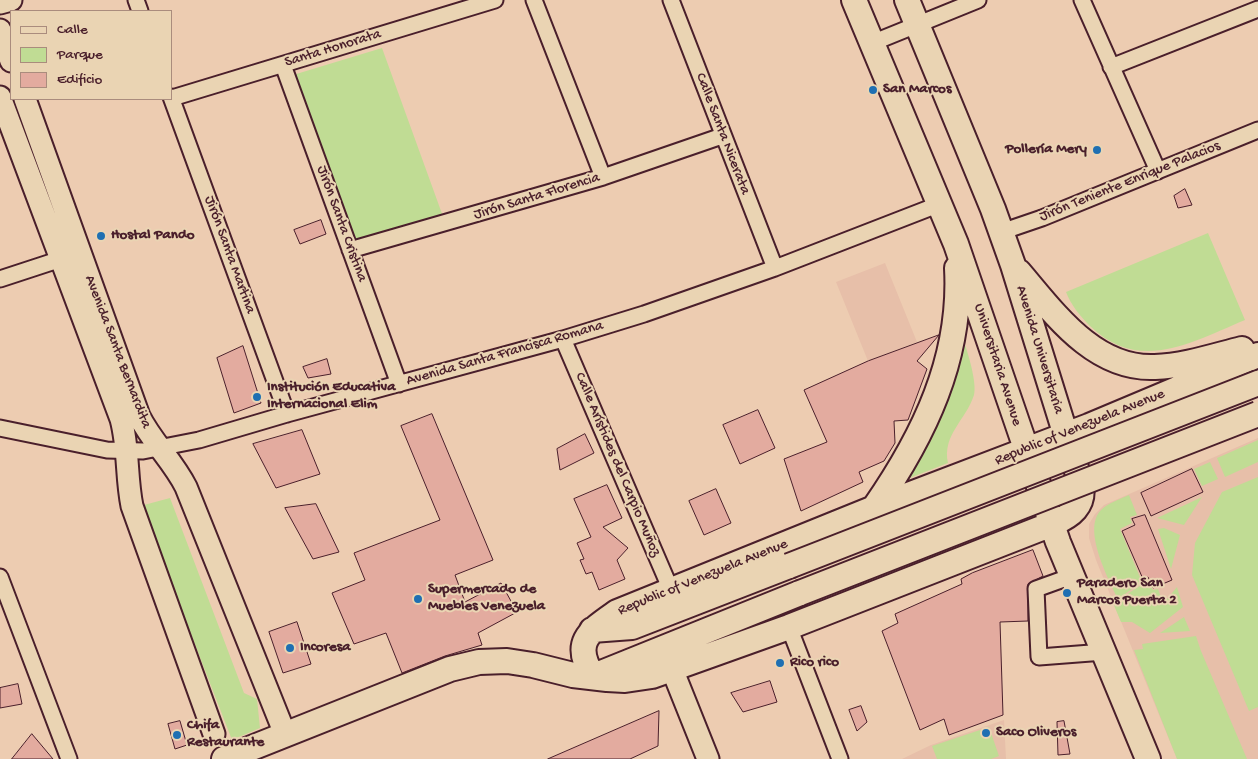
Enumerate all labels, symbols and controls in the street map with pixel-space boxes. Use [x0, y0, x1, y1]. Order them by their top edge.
legend [10, 10, 172, 100]
text: Calle [57, 21, 88, 39]
street label: Santa Honorata [283, 26, 383, 72]
text: Parque [57, 46, 103, 64]
text: Edificio [57, 71, 102, 89]
street label: Calle Santa Nicerata [691, 71, 753, 197]
place label: San Marcos [883, 81, 951, 99]
marker: San Marcos [867, 84, 879, 96]
street label: Jirón Teniente Enrique Palacios [1037, 137, 1223, 227]
place label: Pollería Mery [1005, 141, 1087, 159]
marker: Pollería Mery [1091, 144, 1103, 156]
street label: Jirón Santa Cristina [312, 163, 370, 285]
street label: Jirón Santa Florencia [472, 169, 602, 225]
street label: Jirón Santa Martina [199, 194, 259, 316]
place label: Hostal Pando [111, 227, 194, 245]
marker: Hostal Pando [95, 230, 107, 242]
street label: Avenida Santa Bernardita [79, 273, 155, 431]
street label: Avenida Universitaria [1011, 284, 1067, 416]
street label: Universitaria Avenue [969, 302, 1025, 428]
street label: Avenida Santa Francisca Romana [404, 317, 606, 391]
street label: Calle Arístides del Carpio Muñoz [570, 370, 664, 560]
place label: Institución Educativa Internacional Elim [267, 379, 396, 414]
street label: Republic of Venezuela Avenue [992, 386, 1168, 470]
marker: Institución Educativa Internacional Elim [251, 391, 263, 403]
street label: Republic of Venezuela Avenue [615, 536, 791, 620]
place label: Paradero San Marcos Puerta 2 [1077, 575, 1177, 610]
place label: Supermercado de Muebles Venezuela [428, 581, 545, 616]
marker: Paradero San Marcos Puerta 2 [1061, 587, 1073, 599]
marker: Supermercado de Muebles Venezuela [412, 593, 424, 605]
place label: Incoresa [300, 639, 351, 657]
marker: Incoresa [284, 642, 296, 654]
place label: Rico rico [790, 654, 839, 672]
marker: Rico rico [774, 657, 786, 669]
place label: Chifa Restaurante [187, 717, 264, 752]
place label: Saco Oliveros [996, 724, 1076, 742]
marker: Saco Oliveros [980, 727, 992, 739]
marker: Chifa Restaurante [171, 729, 183, 741]

